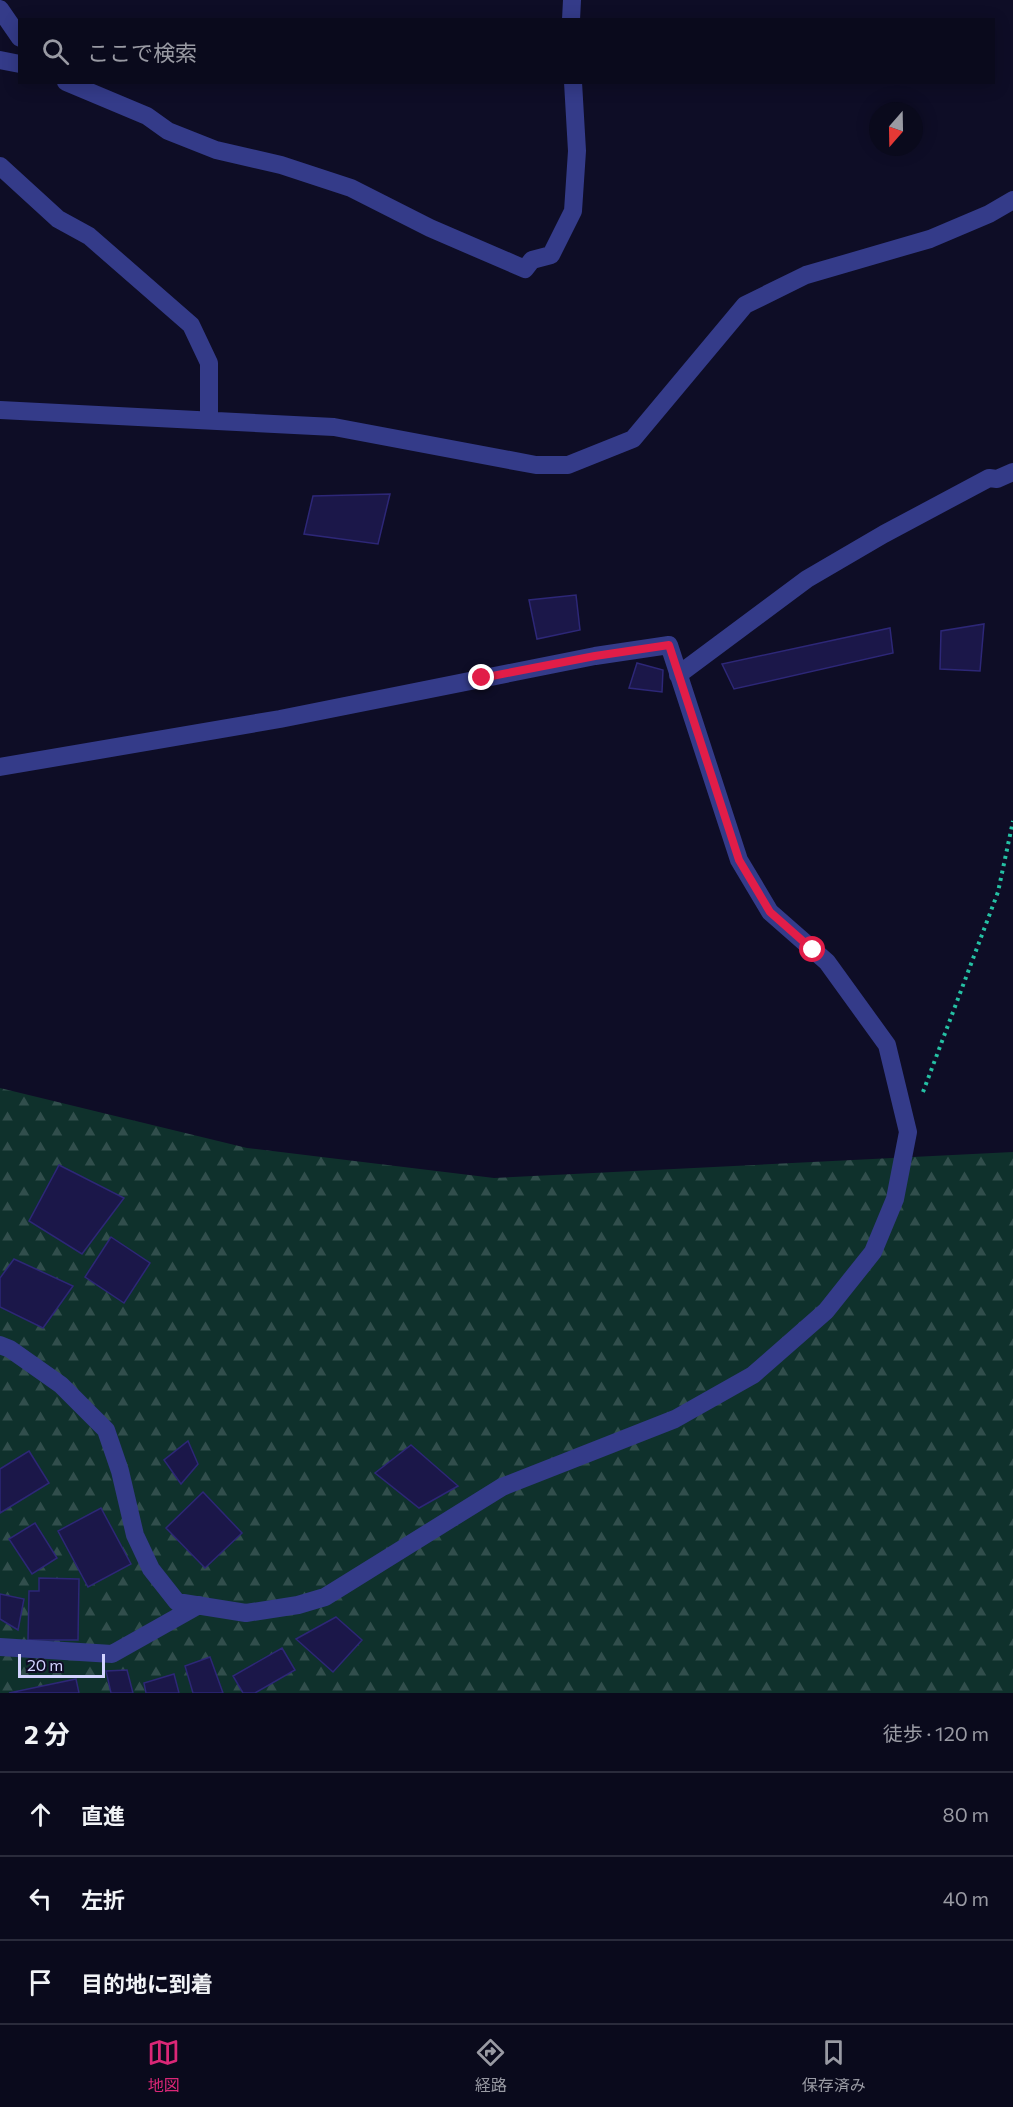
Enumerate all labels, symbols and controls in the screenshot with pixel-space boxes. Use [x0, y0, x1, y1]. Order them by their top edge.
search box [18, 18, 995, 84]
icon: search [39, 35, 72, 68]
text: ここで検索 [87, 39, 197, 66]
north arrow [869, 102, 923, 156]
route end [468, 664, 494, 690]
route start [799, 936, 825, 962]
scale bar [18, 1651, 105, 1678]
text: 20 m [27, 1655, 63, 1674]
text: 2 分 [24, 1718, 70, 1749]
text: 徒歩 · 120 m [883, 1721, 989, 1745]
icon: ahead [24, 1798, 57, 1831]
text: 直進 [81, 1802, 125, 1829]
text: 80 m [943, 1802, 989, 1826]
icon: left [24, 1882, 57, 1915]
text: 左折 [81, 1886, 125, 1913]
text: 40 m [943, 1886, 989, 1910]
icon: arrive [24, 1966, 57, 1999]
text: 目的地に到着 [81, 1970, 213, 1997]
tab: 地図 [147, 2036, 180, 2096]
tab: 経路 [474, 2036, 507, 2096]
tab: 保存済み [802, 2036, 866, 2096]

